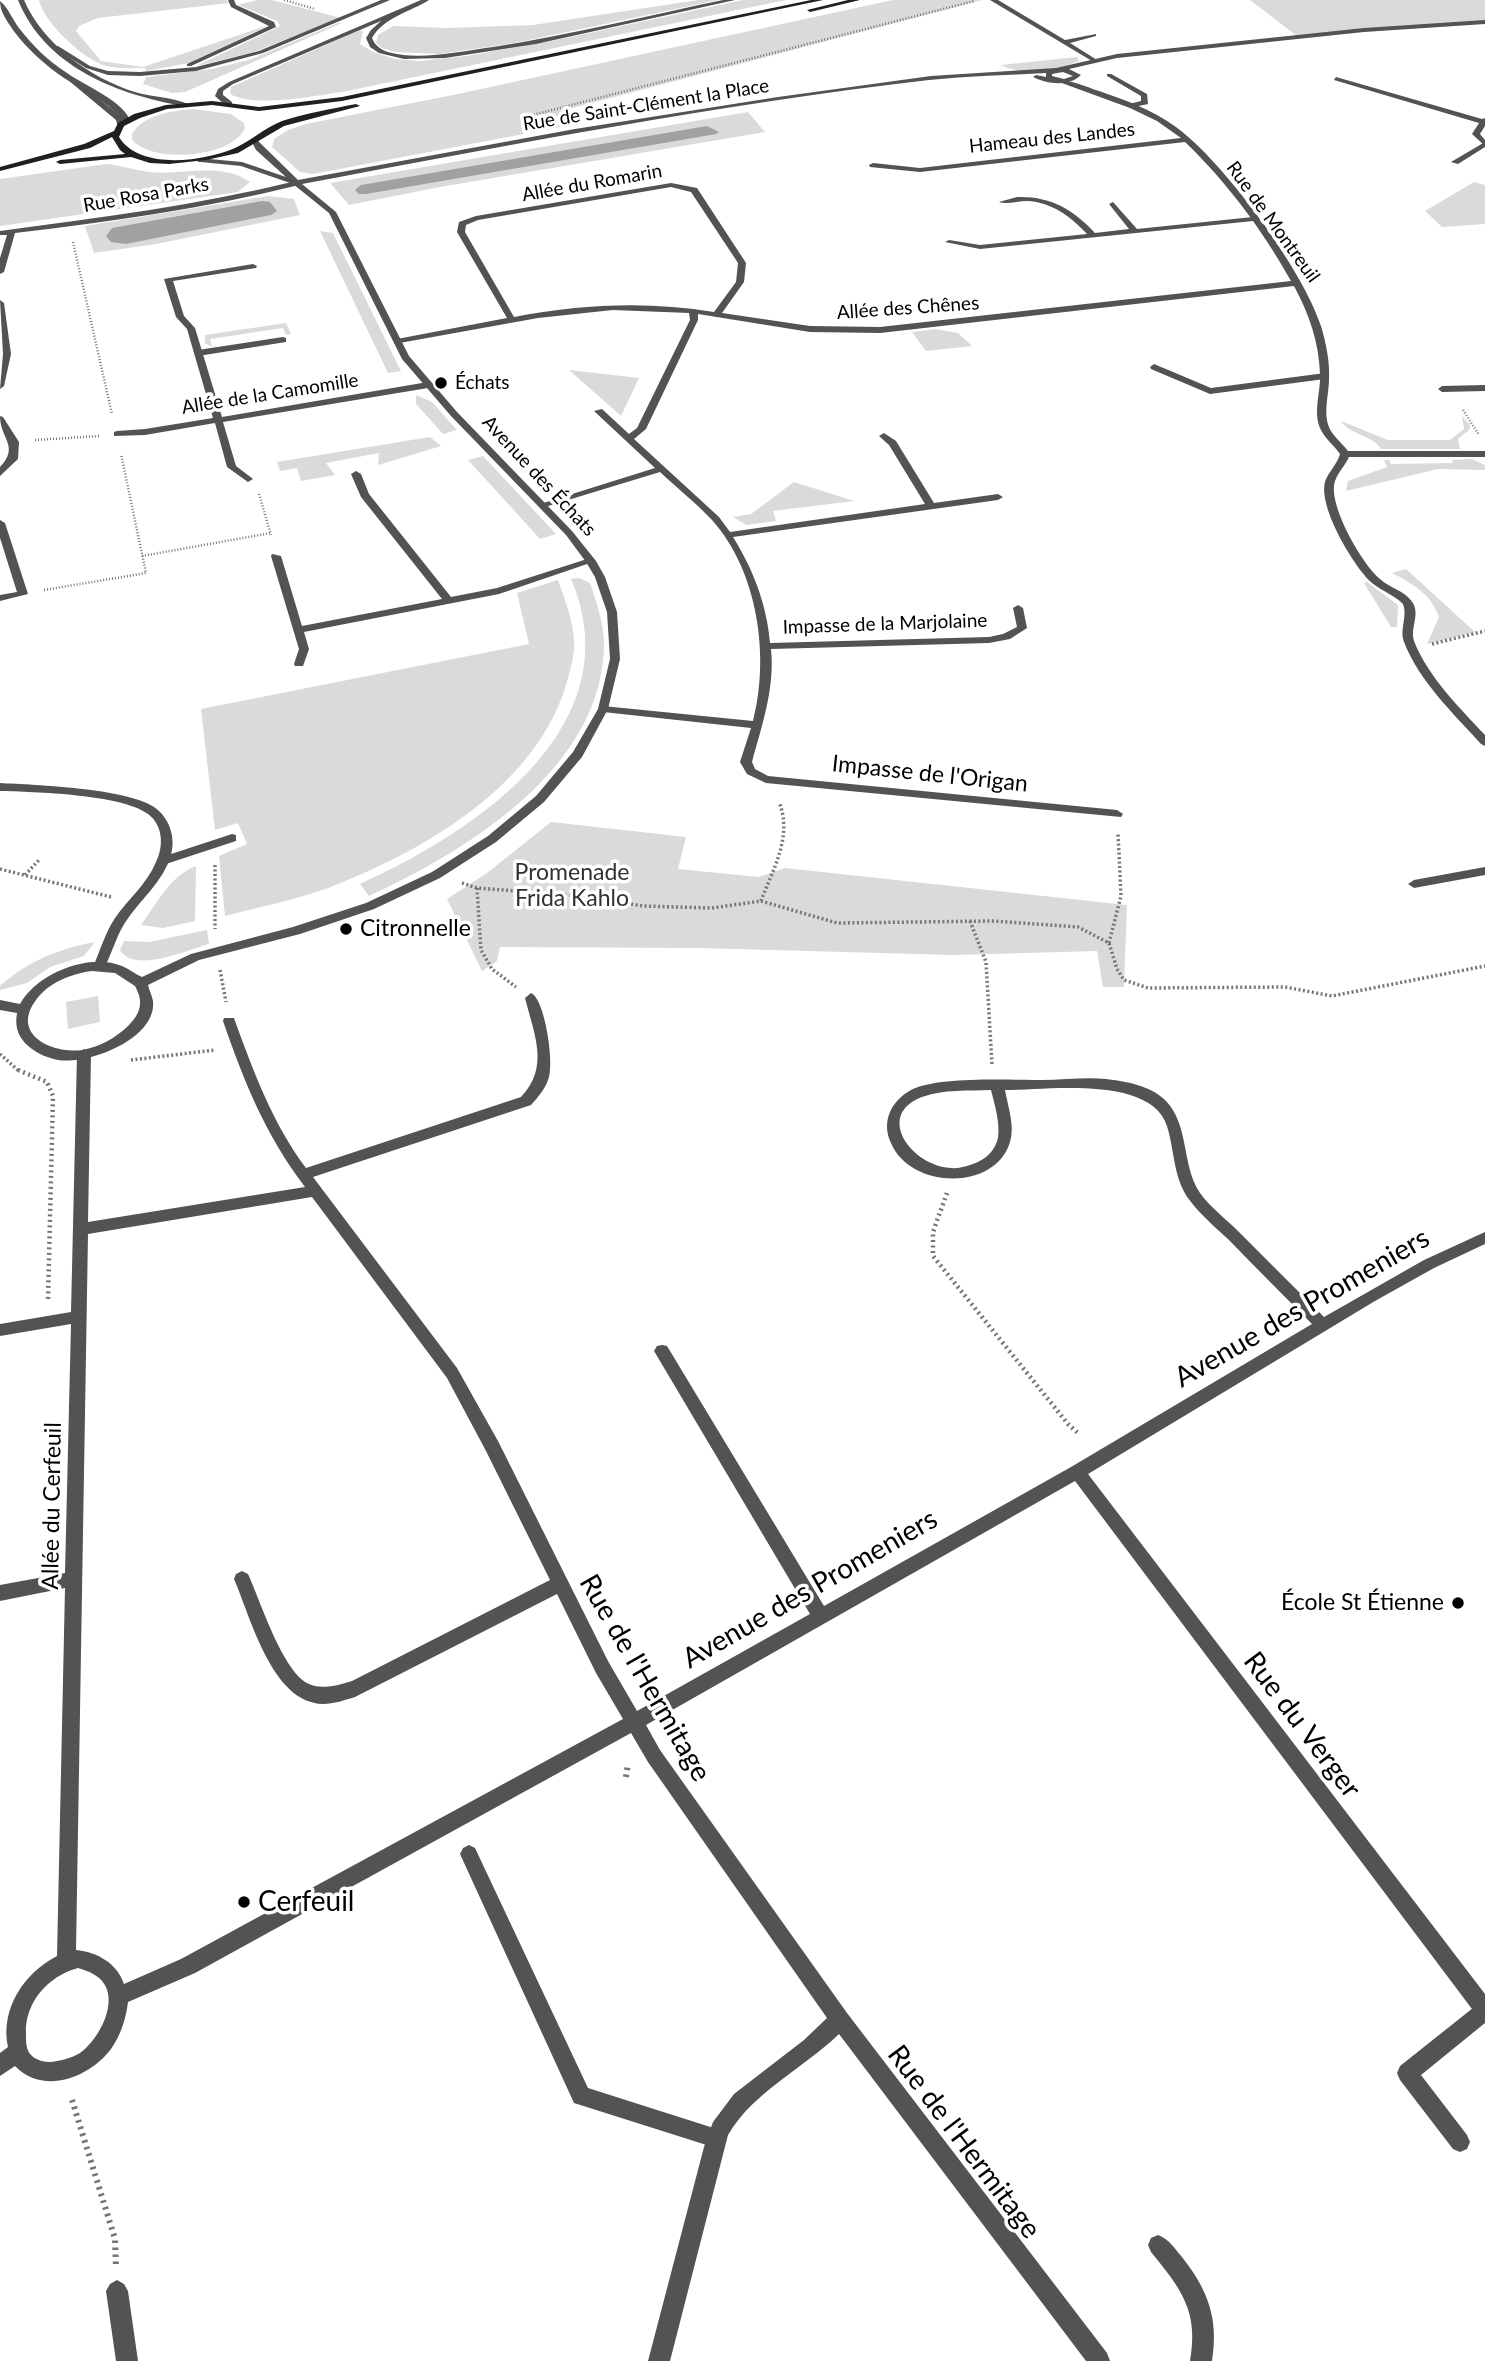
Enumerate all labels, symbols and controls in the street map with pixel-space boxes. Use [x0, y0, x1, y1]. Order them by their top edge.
street label: Rue de Saint-Clément la Place [521, 74, 771, 136]
street label: Hameau des Landes [968, 118, 1136, 158]
street label: Rue de Montreuil [1221, 157, 1325, 287]
street label: Allée du Romarin [520, 159, 664, 207]
street label: Rue Rosa Parks [82, 173, 210, 217]
street label: Allée des Chênes [836, 292, 980, 324]
street label: Allée de la Camomille [180, 369, 360, 419]
place label: Échats [455, 372, 510, 394]
marker: Échats [433, 375, 449, 391]
street label: Avenue des Échats [477, 411, 601, 541]
street label: Impasse de la Marjolaine [782, 609, 988, 639]
street label: Impasse de l'Origan [831, 750, 1029, 798]
park label: Promenade Frida Kahlo [515, 859, 629, 913]
place label: Citronnelle [360, 915, 471, 943]
marker: Citronnelle [338, 921, 354, 937]
street label: Avenue des Promeniers [1169, 1221, 1435, 1395]
street label: Allée du Cerfeuil [37, 1422, 67, 1590]
street label: Avenue des Promeniers [677, 1502, 943, 1676]
street label: Rue de l'Hermitage [572, 1569, 718, 1787]
place label: École St Étienne [1281, 1589, 1444, 1617]
marker: École St Étienne [1450, 1595, 1466, 1611]
street label: Rue du Verger [1236, 1645, 1368, 1805]
place label: Cerfeuil [258, 1885, 354, 1919]
marker: Cerfeuil [236, 1894, 252, 1910]
street label: Rue de l'Hermitage [880, 2039, 1048, 2245]

